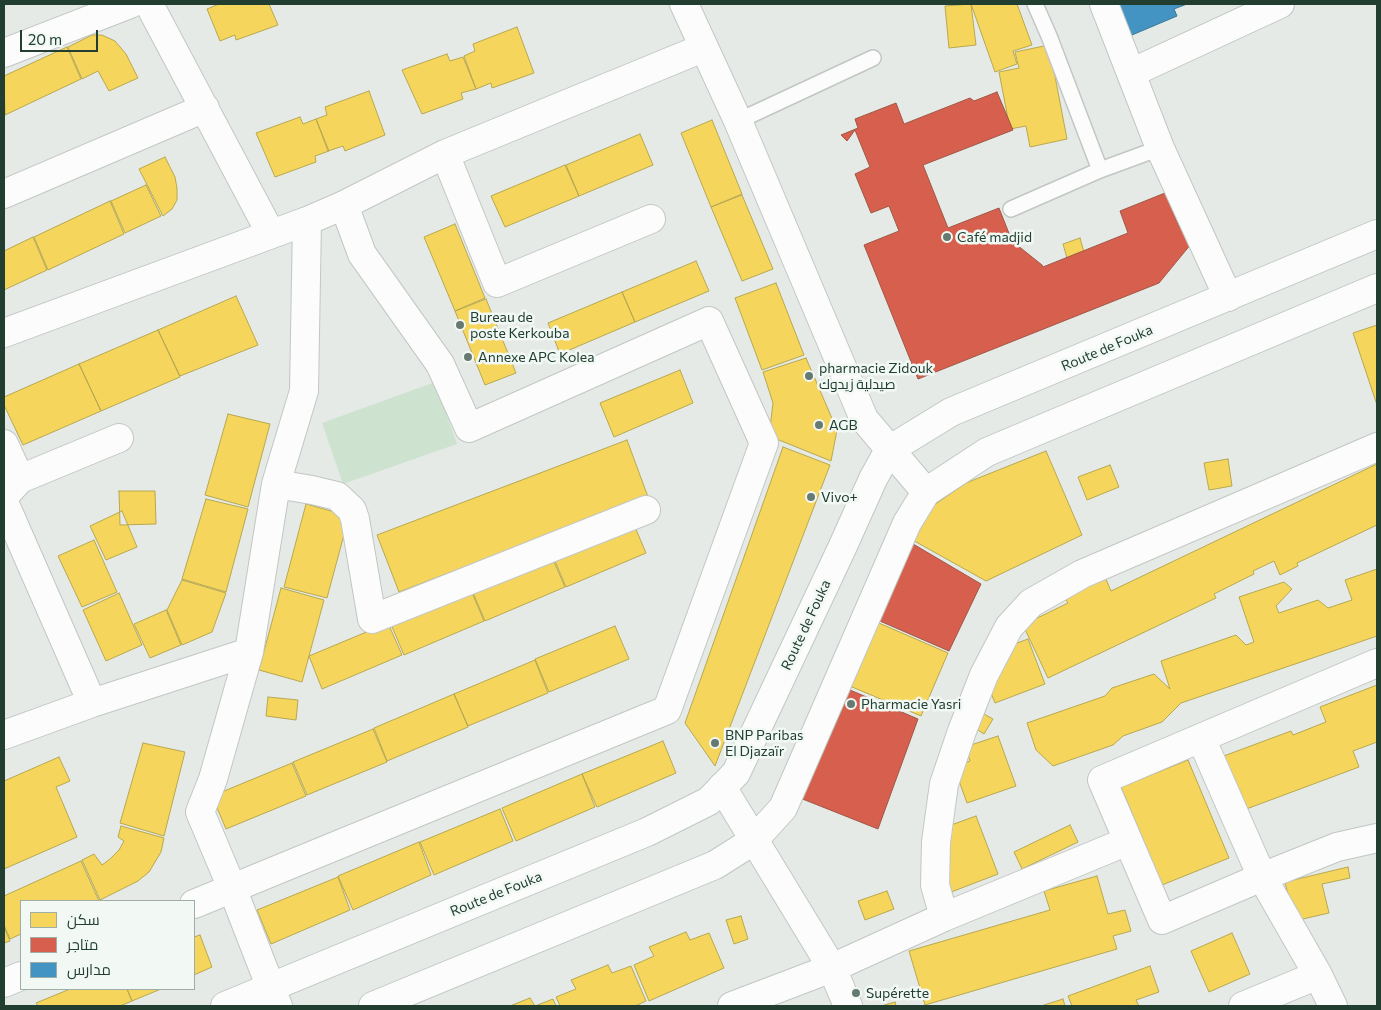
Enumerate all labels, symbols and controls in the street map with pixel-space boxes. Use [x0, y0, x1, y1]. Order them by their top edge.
scale bar [22, 20, 100, 52]
text: 20 m [28, 30, 62, 48]
place label: Café madjid [957, 229, 1032, 245]
marker: Café madjid [941, 231, 953, 243]
place label: Bureau de poste Kerkouba [470, 309, 569, 342]
marker: Bureau de poste Kerkouba [454, 319, 466, 331]
street label: Route de Fouka [1059, 321, 1155, 375]
place label: Annexe APC Kolea [478, 349, 595, 365]
marker: Annexe APC Kolea [462, 351, 474, 363]
place label: pharmacie Zidouk صيدلية زيدوك [819, 360, 933, 392]
marker: pharmacie Zidouk صيدلية زيدوك [803, 370, 815, 382]
place label: AGB [829, 417, 858, 433]
marker: AGB [813, 419, 825, 431]
place label: Vivo+ [821, 489, 858, 505]
marker: Vivo+ [805, 491, 817, 503]
street label: Route de Fouka [778, 577, 834, 673]
place label: Pharmacie Yasri [861, 696, 961, 712]
marker: Pharmacie Yasri [845, 698, 857, 710]
place label: BNP Paribas El Djazaïr [725, 727, 803, 760]
marker: BNP Paribas El Djazaïr [709, 737, 721, 749]
street label: Route de Fouka [448, 868, 544, 920]
legend [20, 900, 195, 990]
text: سكن [67, 910, 100, 928]
text: متاجر [67, 935, 98, 953]
text: مدارس [67, 960, 111, 978]
place label: Supérette [866, 985, 929, 1001]
marker: Supérette [850, 987, 862, 999]

